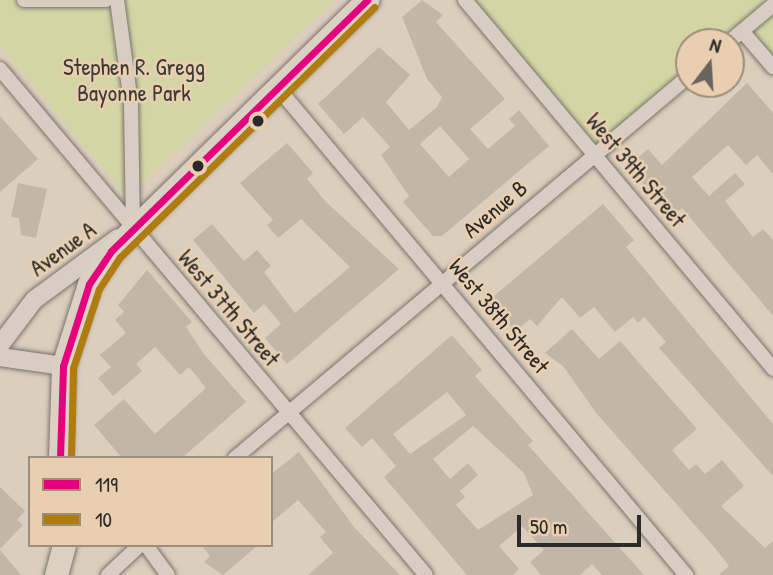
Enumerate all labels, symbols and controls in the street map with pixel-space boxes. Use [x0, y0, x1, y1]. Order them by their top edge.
north arrow [675, 28, 745, 98]
text: N [707, 31, 724, 59]
park label: Stephen R. Gregg Bayonne Park [63, 53, 205, 107]
street label: West 39th Street [580, 107, 692, 233]
unlabelled marker [251, 114, 265, 128]
unlabelled marker [191, 159, 205, 173]
street label: Avenue B [457, 174, 533, 244]
street label: Avenue A [25, 216, 101, 282]
street label: West 37th Street [172, 244, 286, 372]
street label: West 38th Street [443, 253, 555, 379]
legend [28, 456, 273, 547]
text: 119 [95, 470, 118, 499]
scale bar [521, 502, 645, 546]
text: 10 [95, 505, 112, 534]
text: 50 m [530, 512, 567, 541]

